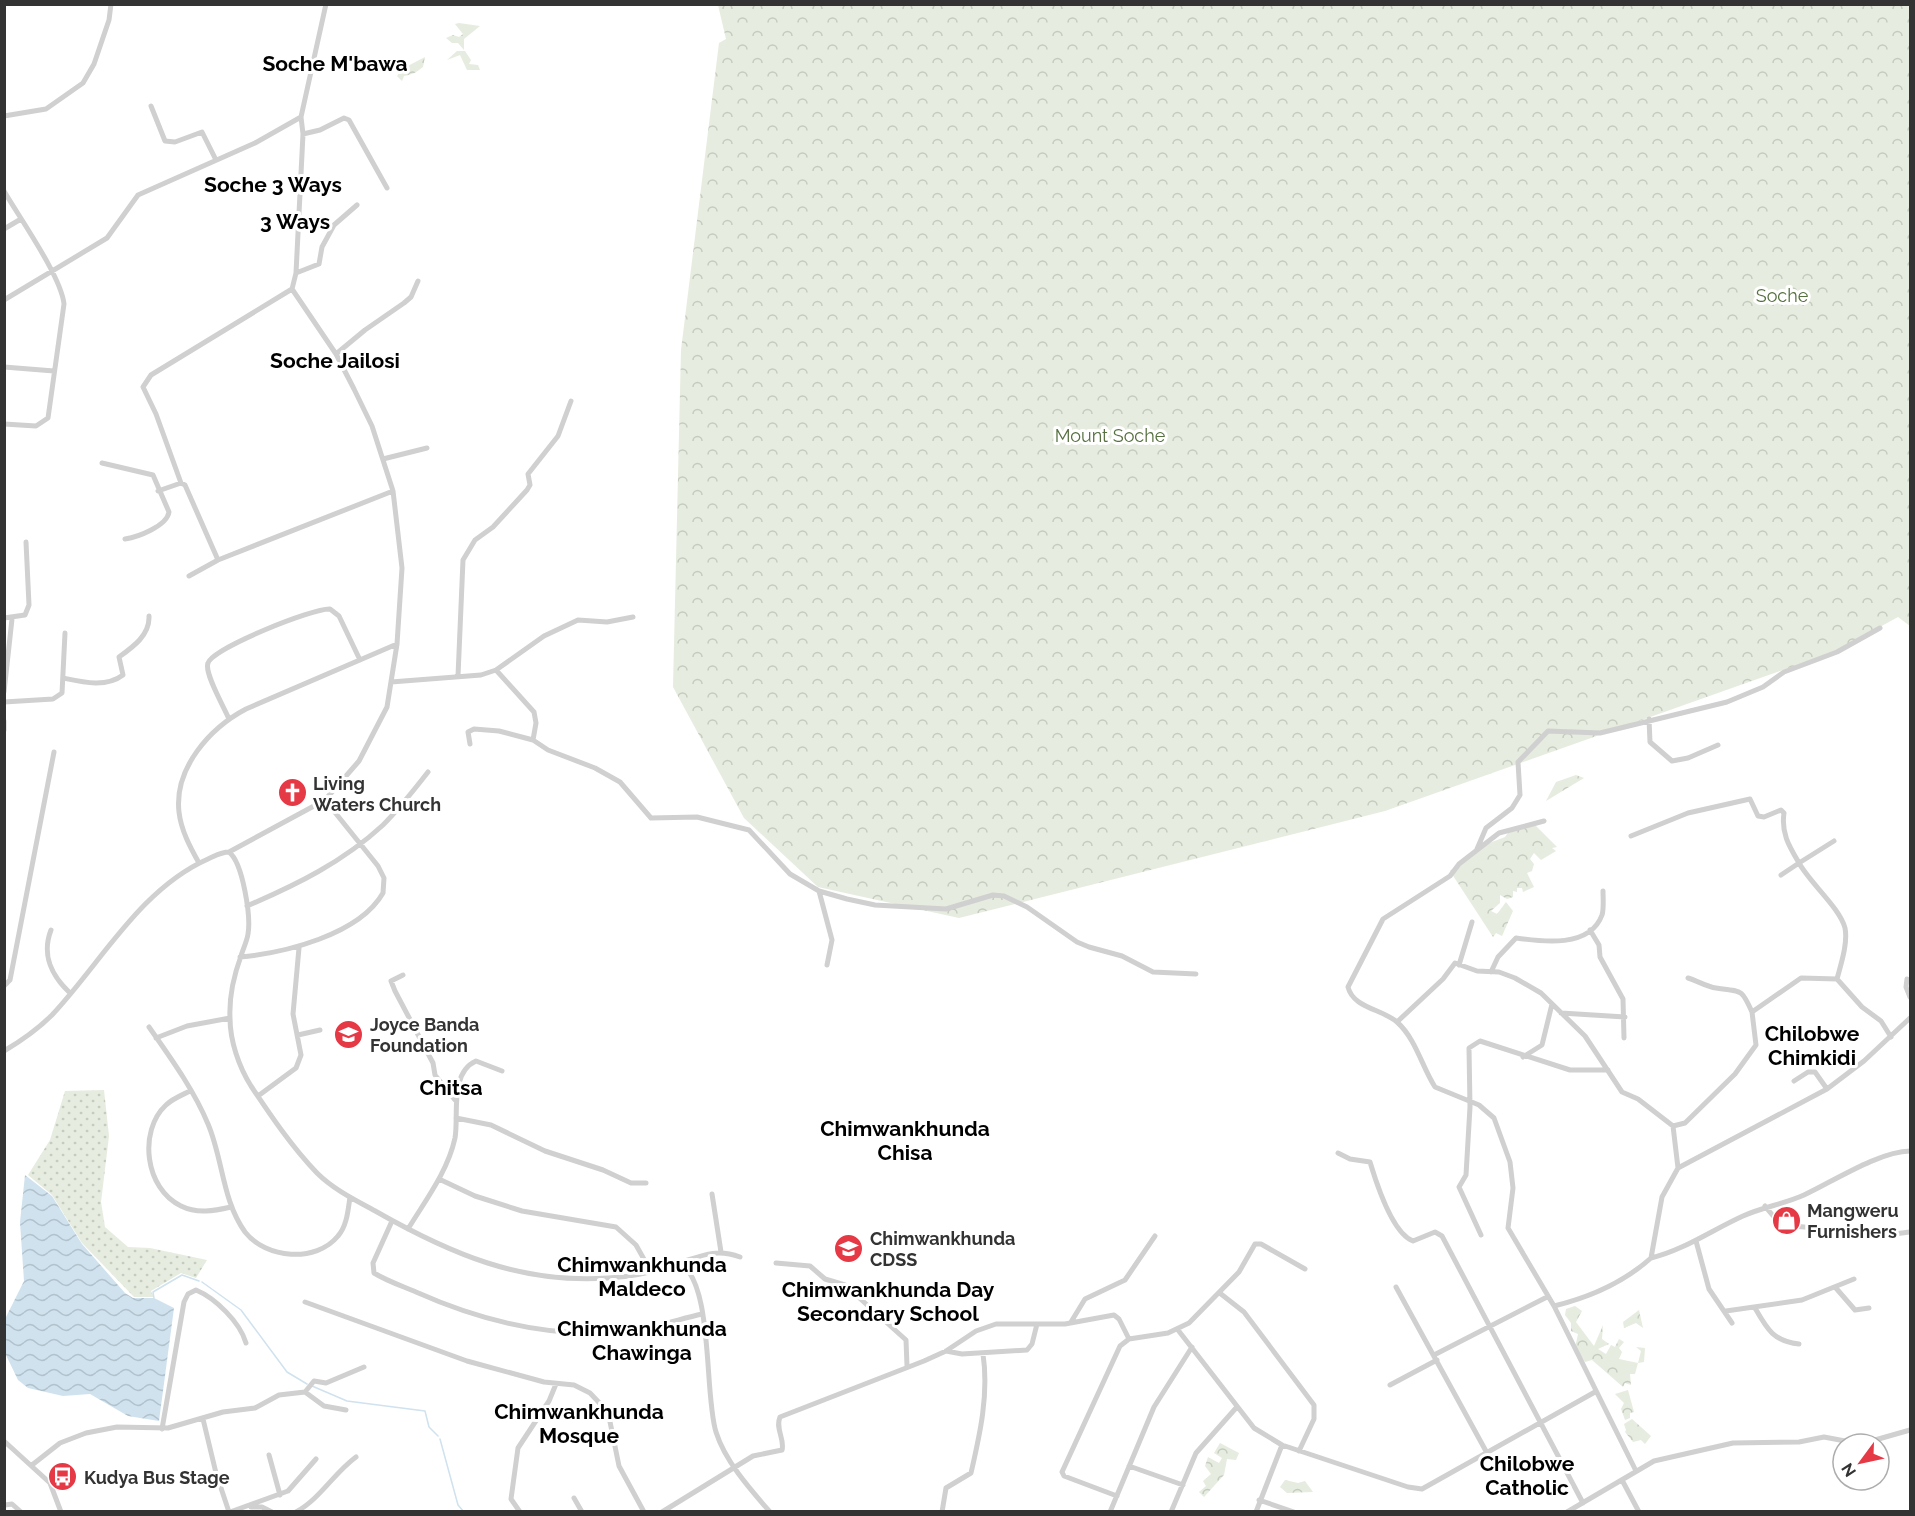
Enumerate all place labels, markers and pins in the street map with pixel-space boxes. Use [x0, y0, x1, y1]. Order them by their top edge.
place label: Living Waters Church [313, 773, 441, 815]
church icon: Living Waters Church [276, 777, 308, 809]
place label: Joyce Banda Foundation [370, 1014, 479, 1056]
school or university icon: Joyce Banda Foundation [333, 1018, 365, 1050]
place label: Mangweru Furnishers [1807, 1200, 1899, 1242]
shop icon: Mangweru Furnishers [1770, 1204, 1802, 1236]
place label: Chimwankhunda CDSS [870, 1228, 1015, 1270]
school or university icon: Chimwankhunda CDSS [833, 1232, 865, 1264]
bus stop icon: Kudya Bus Stage [47, 1461, 79, 1493]
place label: Kudya Bus Stage [84, 1467, 230, 1488]

